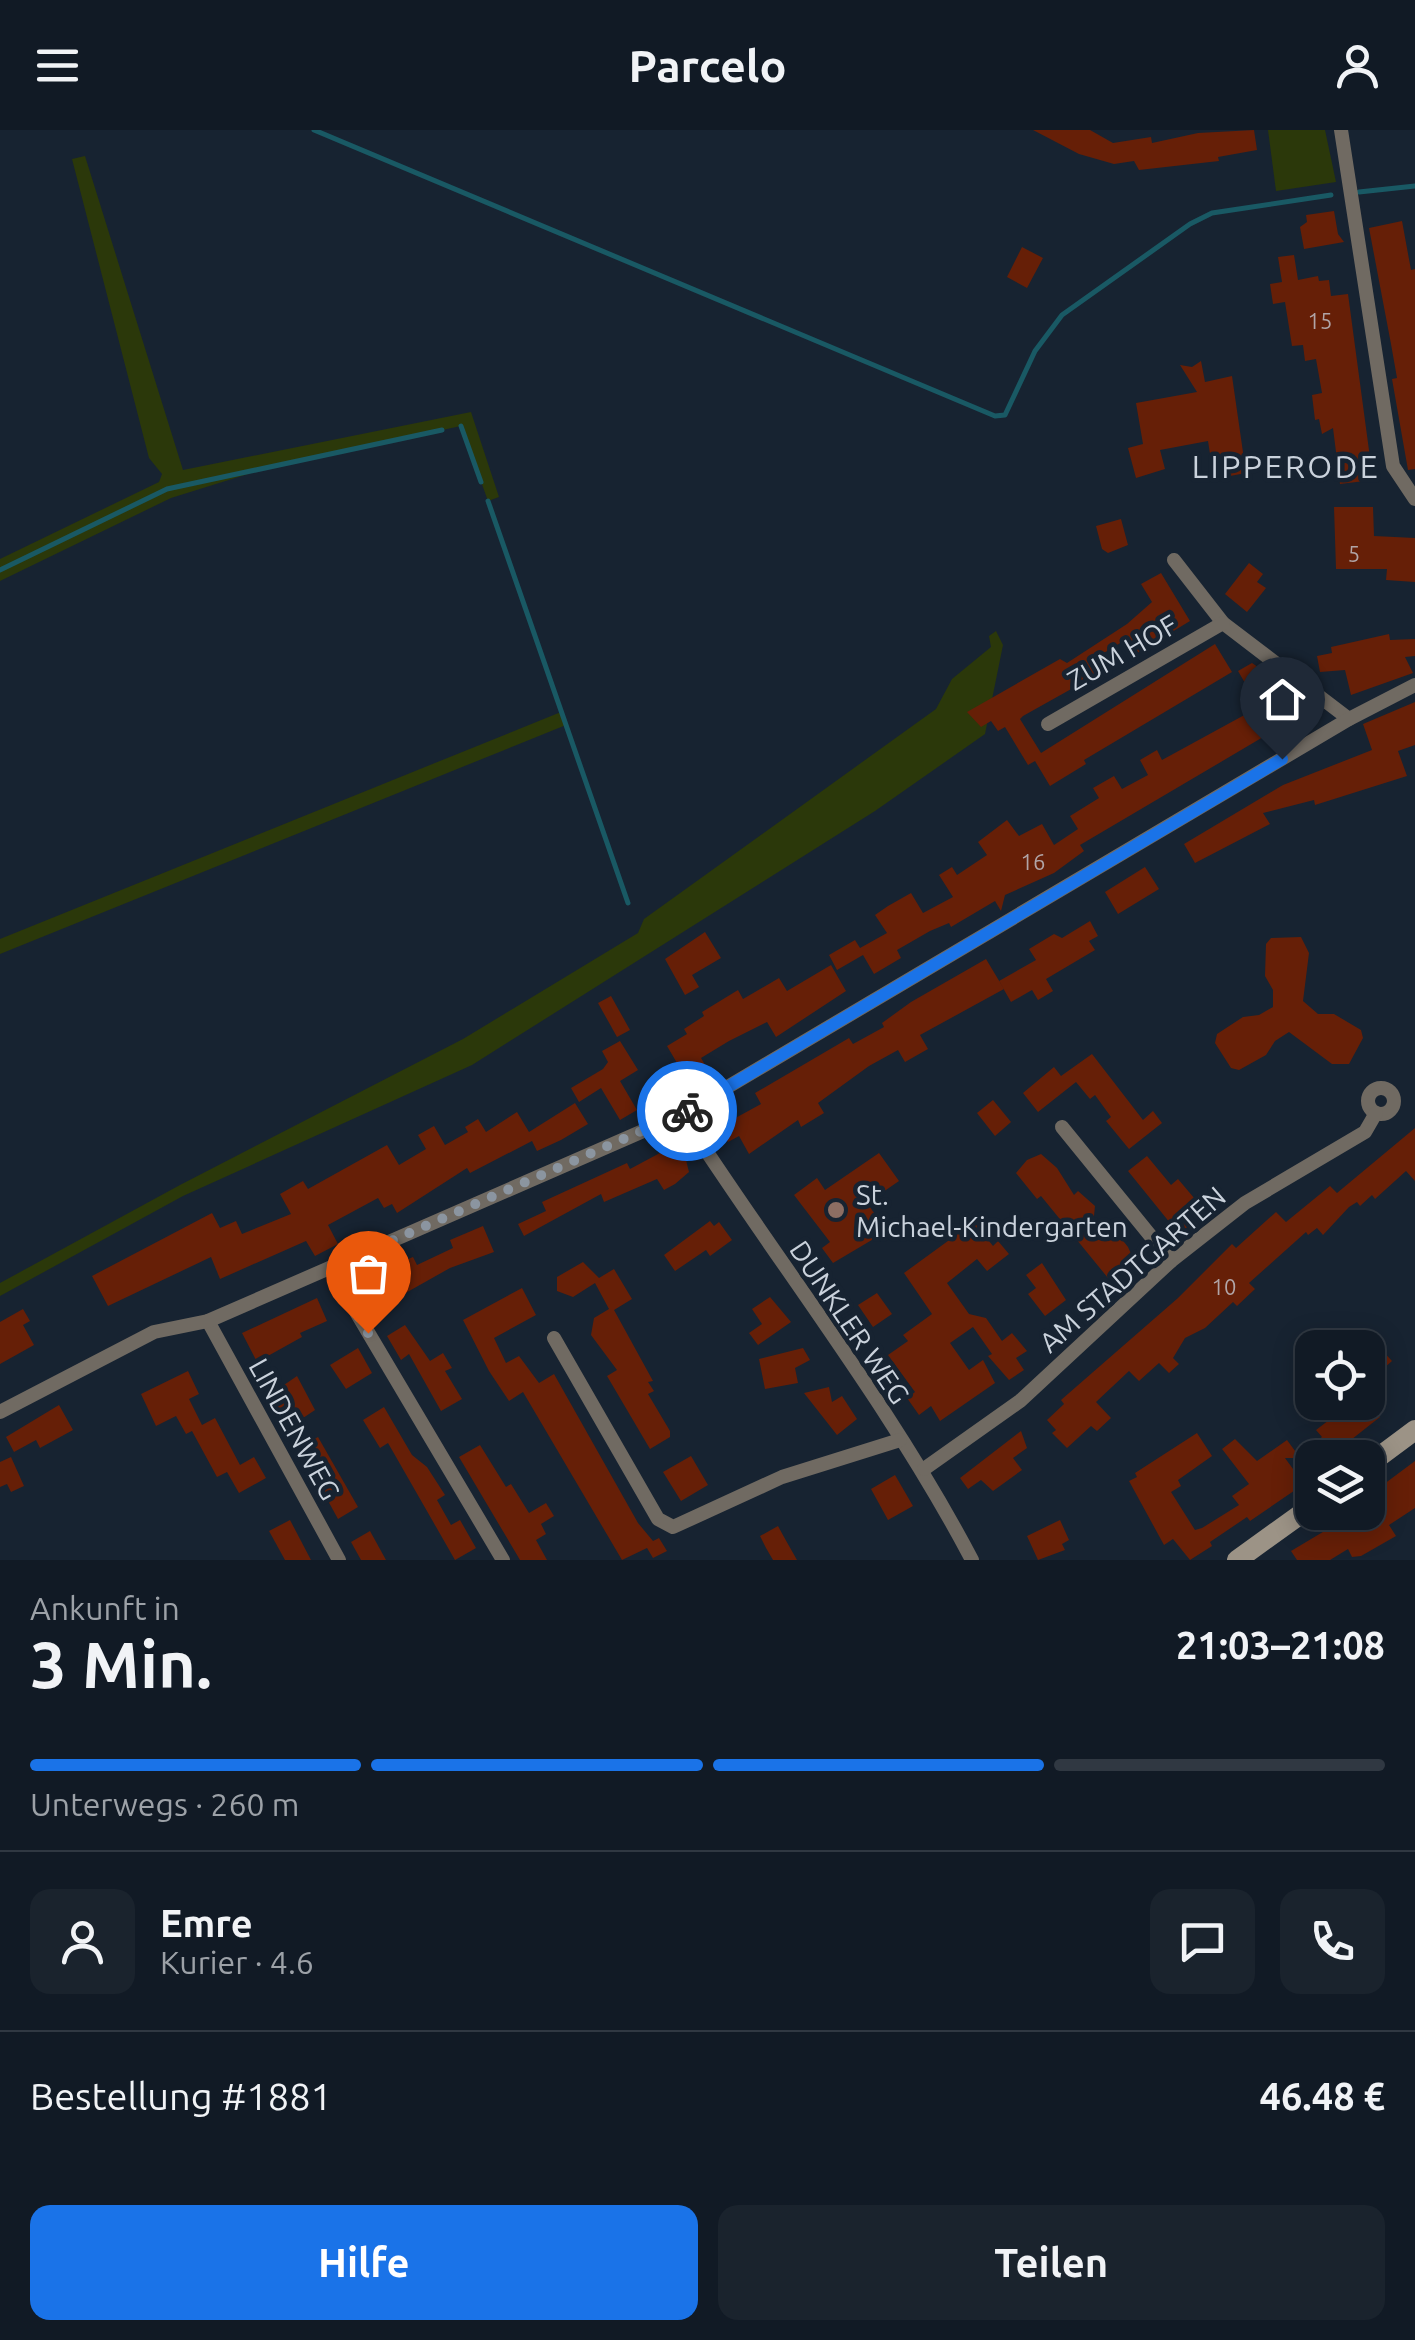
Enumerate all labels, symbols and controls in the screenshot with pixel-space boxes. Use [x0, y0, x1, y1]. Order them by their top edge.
icon: menu [30, 38, 85, 93]
icon: person [1330, 38, 1385, 93]
text: Parcelo [628, 40, 787, 91]
house number: 15 [1308, 308, 1332, 333]
district label: LIPPERODE [1192, 448, 1380, 484]
house number: 5 [1348, 541, 1360, 566]
street label: ZUM HOF [1062, 608, 1182, 696]
pin [1240, 657, 1325, 760]
icon: home [1255, 672, 1310, 727]
house number: 16 [1021, 849, 1045, 874]
courier [637, 1061, 737, 1161]
icon: bike [660, 1084, 715, 1139]
place label: St. Michael-Kindergarten [856, 1179, 1128, 1242]
street label: AM STADTGARTEN [1033, 1180, 1231, 1358]
marker: St. Michael-Kindergarten [825, 1199, 847, 1221]
pin [326, 1231, 411, 1334]
street label: DUNKLER WEG [784, 1235, 916, 1409]
icon: bag [341, 1246, 396, 1301]
house number: 10 [1212, 1274, 1236, 1299]
map controls [1295, 1330, 1385, 1530]
button: locate [1295, 1330, 1385, 1420]
street label: LINDENWEG [243, 1353, 347, 1505]
button: layers [1295, 1440, 1385, 1530]
text: Ankunft in [30, 1590, 180, 1626]
text: 21:03–21:08 [1176, 1624, 1385, 1666]
text: 3 Min. [30, 1627, 212, 1700]
text: Unterwegs · 260 m [30, 1786, 299, 1822]
button: person [30, 1889, 135, 1994]
button: chat [1150, 1889, 1255, 1994]
button: phone [1280, 1889, 1385, 1994]
text: Emre [160, 1902, 253, 1944]
text: Kurier · 4.6 [160, 1944, 314, 1980]
text: Bestellung #1881 [30, 2075, 332, 2117]
text: 46.48 € [1259, 2075, 1385, 2117]
button: Hilfe [30, 2205, 698, 2320]
button: Teilen [718, 2205, 1385, 2320]

